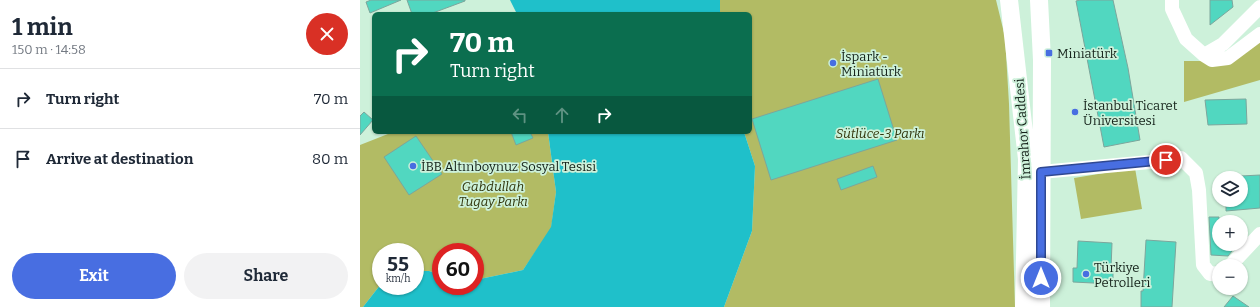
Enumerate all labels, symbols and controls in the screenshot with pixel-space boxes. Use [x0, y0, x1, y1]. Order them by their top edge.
text: 1 min [12, 13, 73, 41]
button: close [306, 13, 348, 55]
text: 70 m [450, 26, 514, 59]
icon: right [384, 28, 436, 80]
text: 150 m · 14:58 [12, 42, 86, 57]
place label: Miniatürk [1057, 46, 1118, 61]
marker: Miniatürk [1044, 48, 1054, 58]
place label: İspark - Miniatürk [841, 49, 902, 79]
marker: İspark - Miniatürk [828, 58, 838, 68]
text: Turn right [450, 60, 535, 82]
street label: İmrahor Caddesi [1011, 78, 1034, 180]
icon: right [12, 88, 34, 110]
text: Turn right [46, 90, 119, 108]
text: 70 m [314, 90, 348, 108]
place label: İstanbul Ticaret Üniversitesi [1083, 98, 1178, 128]
icon: left [509, 104, 531, 126]
icon: ahead [551, 104, 573, 126]
icon: right [593, 104, 615, 126]
marker: İstanbul Ticaret Üniversitesi [1070, 107, 1080, 117]
park label: Sütlüce-3 Parkı [836, 126, 924, 141]
pin [1149, 143, 1183, 177]
icon: arrive [12, 148, 34, 170]
icon: arrive [1155, 149, 1177, 171]
text: Arrive at destination [46, 150, 193, 168]
text: 80 m [312, 150, 348, 168]
place label: İBB Altınboynuz Sosyal Tesisi [421, 159, 596, 174]
marker: İBB Altınboynuz Sosyal Tesisi [408, 161, 418, 171]
map controls [1212, 171, 1248, 295]
button: layers [1212, 171, 1248, 207]
park label: Gabdullah Tugay Parkı [458, 179, 528, 209]
button: + [1212, 215, 1248, 251]
speed limit sign: 60 [432, 243, 484, 295]
text: 55 [387, 252, 409, 276]
button: Exit [12, 253, 176, 299]
button: Share [184, 253, 348, 299]
position arrow [1020, 257, 1062, 299]
button: − [1212, 259, 1248, 295]
place label: Türkiye Petrolleri [1094, 260, 1150, 290]
marker: Türkiye Petrolleri [1081, 269, 1091, 279]
text: km/h [386, 273, 410, 285]

